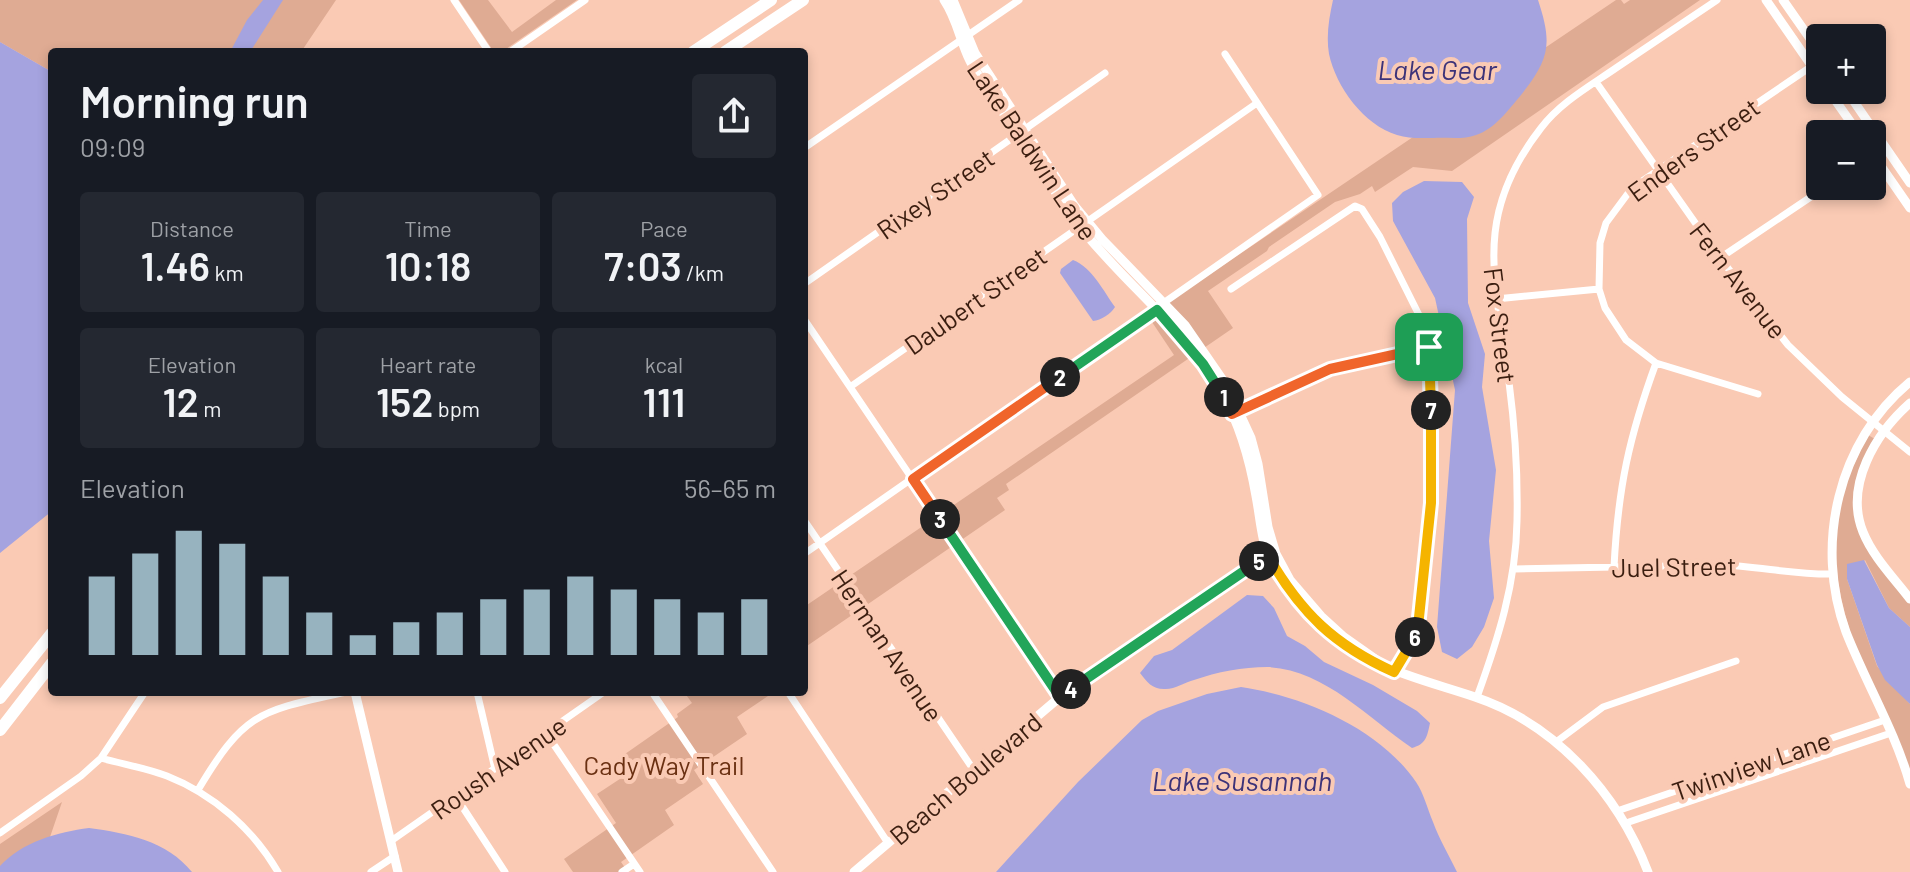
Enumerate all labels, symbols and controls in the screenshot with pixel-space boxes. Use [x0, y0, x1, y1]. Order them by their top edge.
map controls [1806, 24, 1886, 200]
button: + [1806, 24, 1886, 104]
water label: Lake Gear [1377, 52, 1498, 86]
street label: Lake Baldwin Lane [962, 54, 1104, 246]
text: Morning run [80, 74, 309, 127]
button: share [692, 74, 776, 158]
street label: Enders Street [1621, 91, 1765, 207]
button: − [1806, 120, 1886, 200]
text: 09:09 [80, 131, 145, 162]
street label: Rixey Street [870, 141, 1000, 245]
text: Distance [150, 215, 234, 241]
text: Time [404, 215, 452, 241]
text: Pace [640, 215, 688, 241]
street label: Fern Avenue [1684, 216, 1794, 344]
street label: Daubert Street [898, 240, 1052, 360]
text: 1.46 [140, 241, 210, 289]
text: 10:18 [385, 241, 471, 289]
text: 7:03 [604, 241, 682, 289]
text: km [210, 259, 244, 285]
text: /km [682, 259, 724, 285]
street label: Fox Street [1479, 265, 1523, 385]
pin [1395, 313, 1463, 381]
icon: arrive [1407, 325, 1451, 369]
text: Elevation [148, 351, 236, 377]
text: Heart rate [380, 351, 476, 377]
text: kcal [645, 351, 683, 377]
pin: 2 [1040, 357, 1080, 397]
text: 2 [1054, 364, 1066, 390]
text: 12 [163, 377, 199, 425]
text: 152 [376, 377, 433, 425]
text: 111 [643, 377, 685, 425]
pin: 1 [1204, 377, 1244, 417]
text: 1 [1220, 384, 1228, 410]
pin: 7 [1411, 390, 1451, 430]
text: m [199, 395, 221, 421]
text: bpm [433, 395, 480, 421]
text: 7 [1426, 397, 1436, 423]
text: Elevation [80, 472, 185, 503]
text: 56–65 m [684, 472, 776, 503]
pin: 3 [920, 499, 960, 539]
text: 3 [934, 506, 946, 532]
pin: 5 [1239, 541, 1279, 581]
text: 5 [1253, 548, 1265, 574]
street label: Juel Street [1611, 549, 1737, 583]
street label: Herman Avenue [826, 563, 950, 727]
pin: 6 [1395, 617, 1435, 657]
text: 6 [1409, 624, 1421, 650]
pin: 4 [1051, 669, 1091, 709]
text: 4 [1064, 676, 1078, 702]
street label: Beach Boulevard [883, 705, 1047, 851]
street label: Roush Avenue [424, 709, 572, 825]
street label: Twinview Lane [1668, 723, 1834, 807]
park label: Cady Way Trail [584, 749, 744, 780]
water label: Lake Susannah [1152, 763, 1332, 797]

